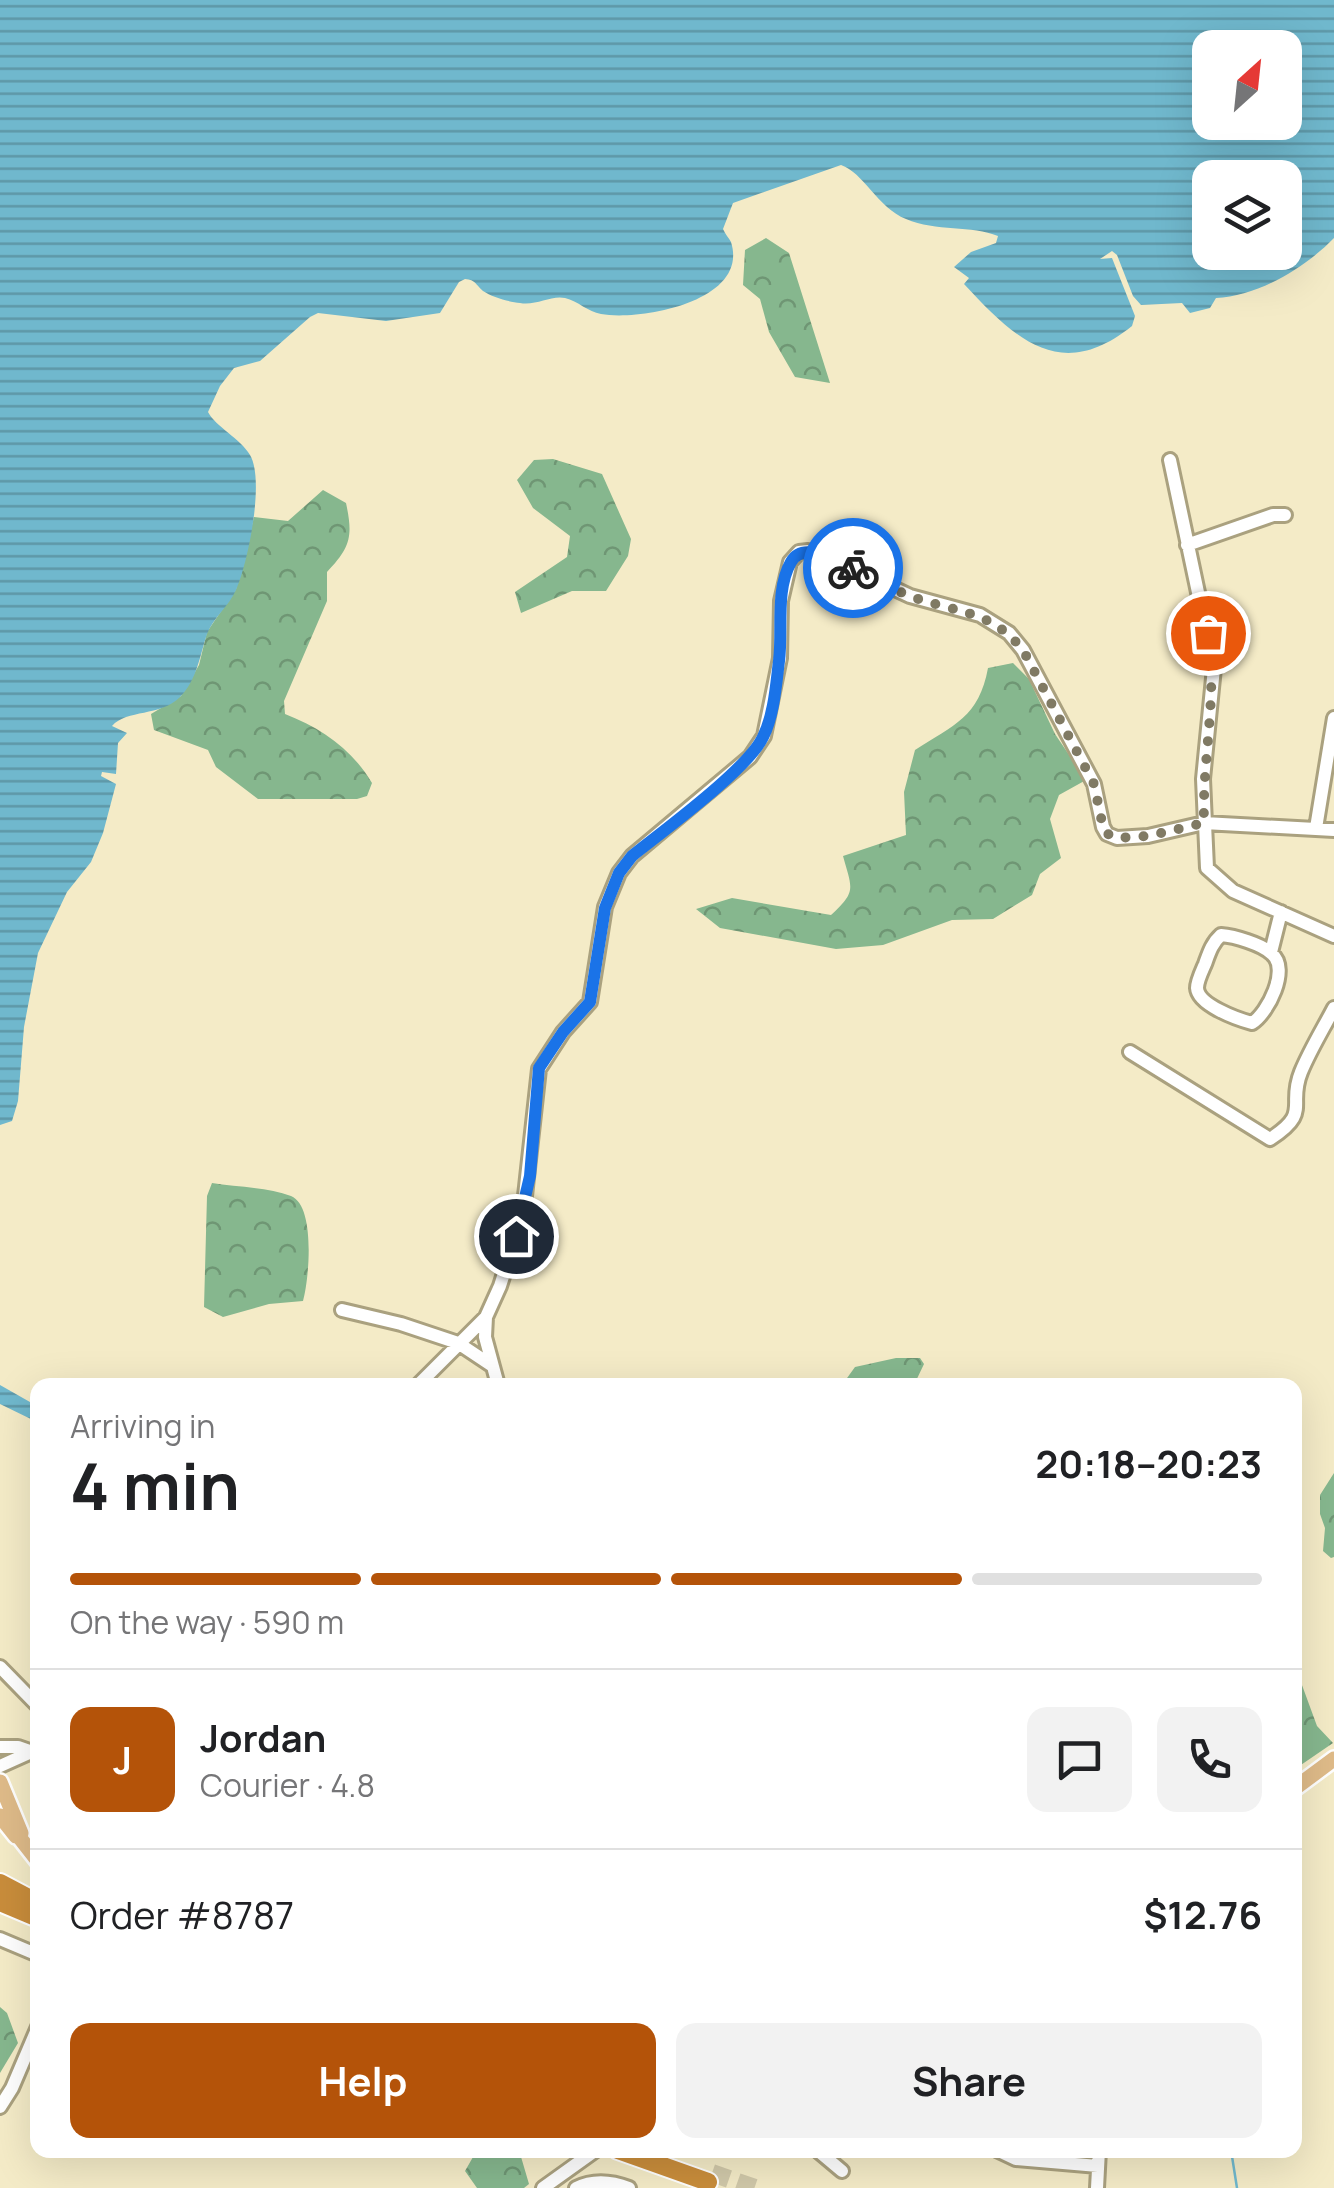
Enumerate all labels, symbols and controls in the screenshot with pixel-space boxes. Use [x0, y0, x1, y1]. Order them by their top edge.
north arrow [1192, 30, 1302, 140]
map controls [1192, 30, 1302, 270]
button: layers [1192, 160, 1302, 270]
courier [803, 518, 903, 618]
icon: bike [826, 541, 881, 596]
pin [1166, 591, 1251, 676]
icon: bag [1181, 606, 1236, 661]
pin [474, 1194, 559, 1279]
icon: home [489, 1209, 544, 1264]
text: Arriving in [70, 1404, 215, 1448]
text: 20:18–20:23 [1036, 1437, 1262, 1489]
text: 4 min [70, 1441, 240, 1530]
text: On the way · 590 m [70, 1600, 344, 1644]
button: chat [1027, 1707, 1132, 1812]
button: phone [1157, 1707, 1262, 1812]
text: Jordan [200, 1711, 326, 1763]
text: J [113, 1733, 132, 1785]
text: Courier · 4.8 [200, 1763, 375, 1807]
text: Order #8787 [70, 1888, 294, 1940]
text: $12.76 [1143, 1888, 1262, 1940]
button: Help [70, 2023, 656, 2138]
button: Share [676, 2023, 1262, 2138]

